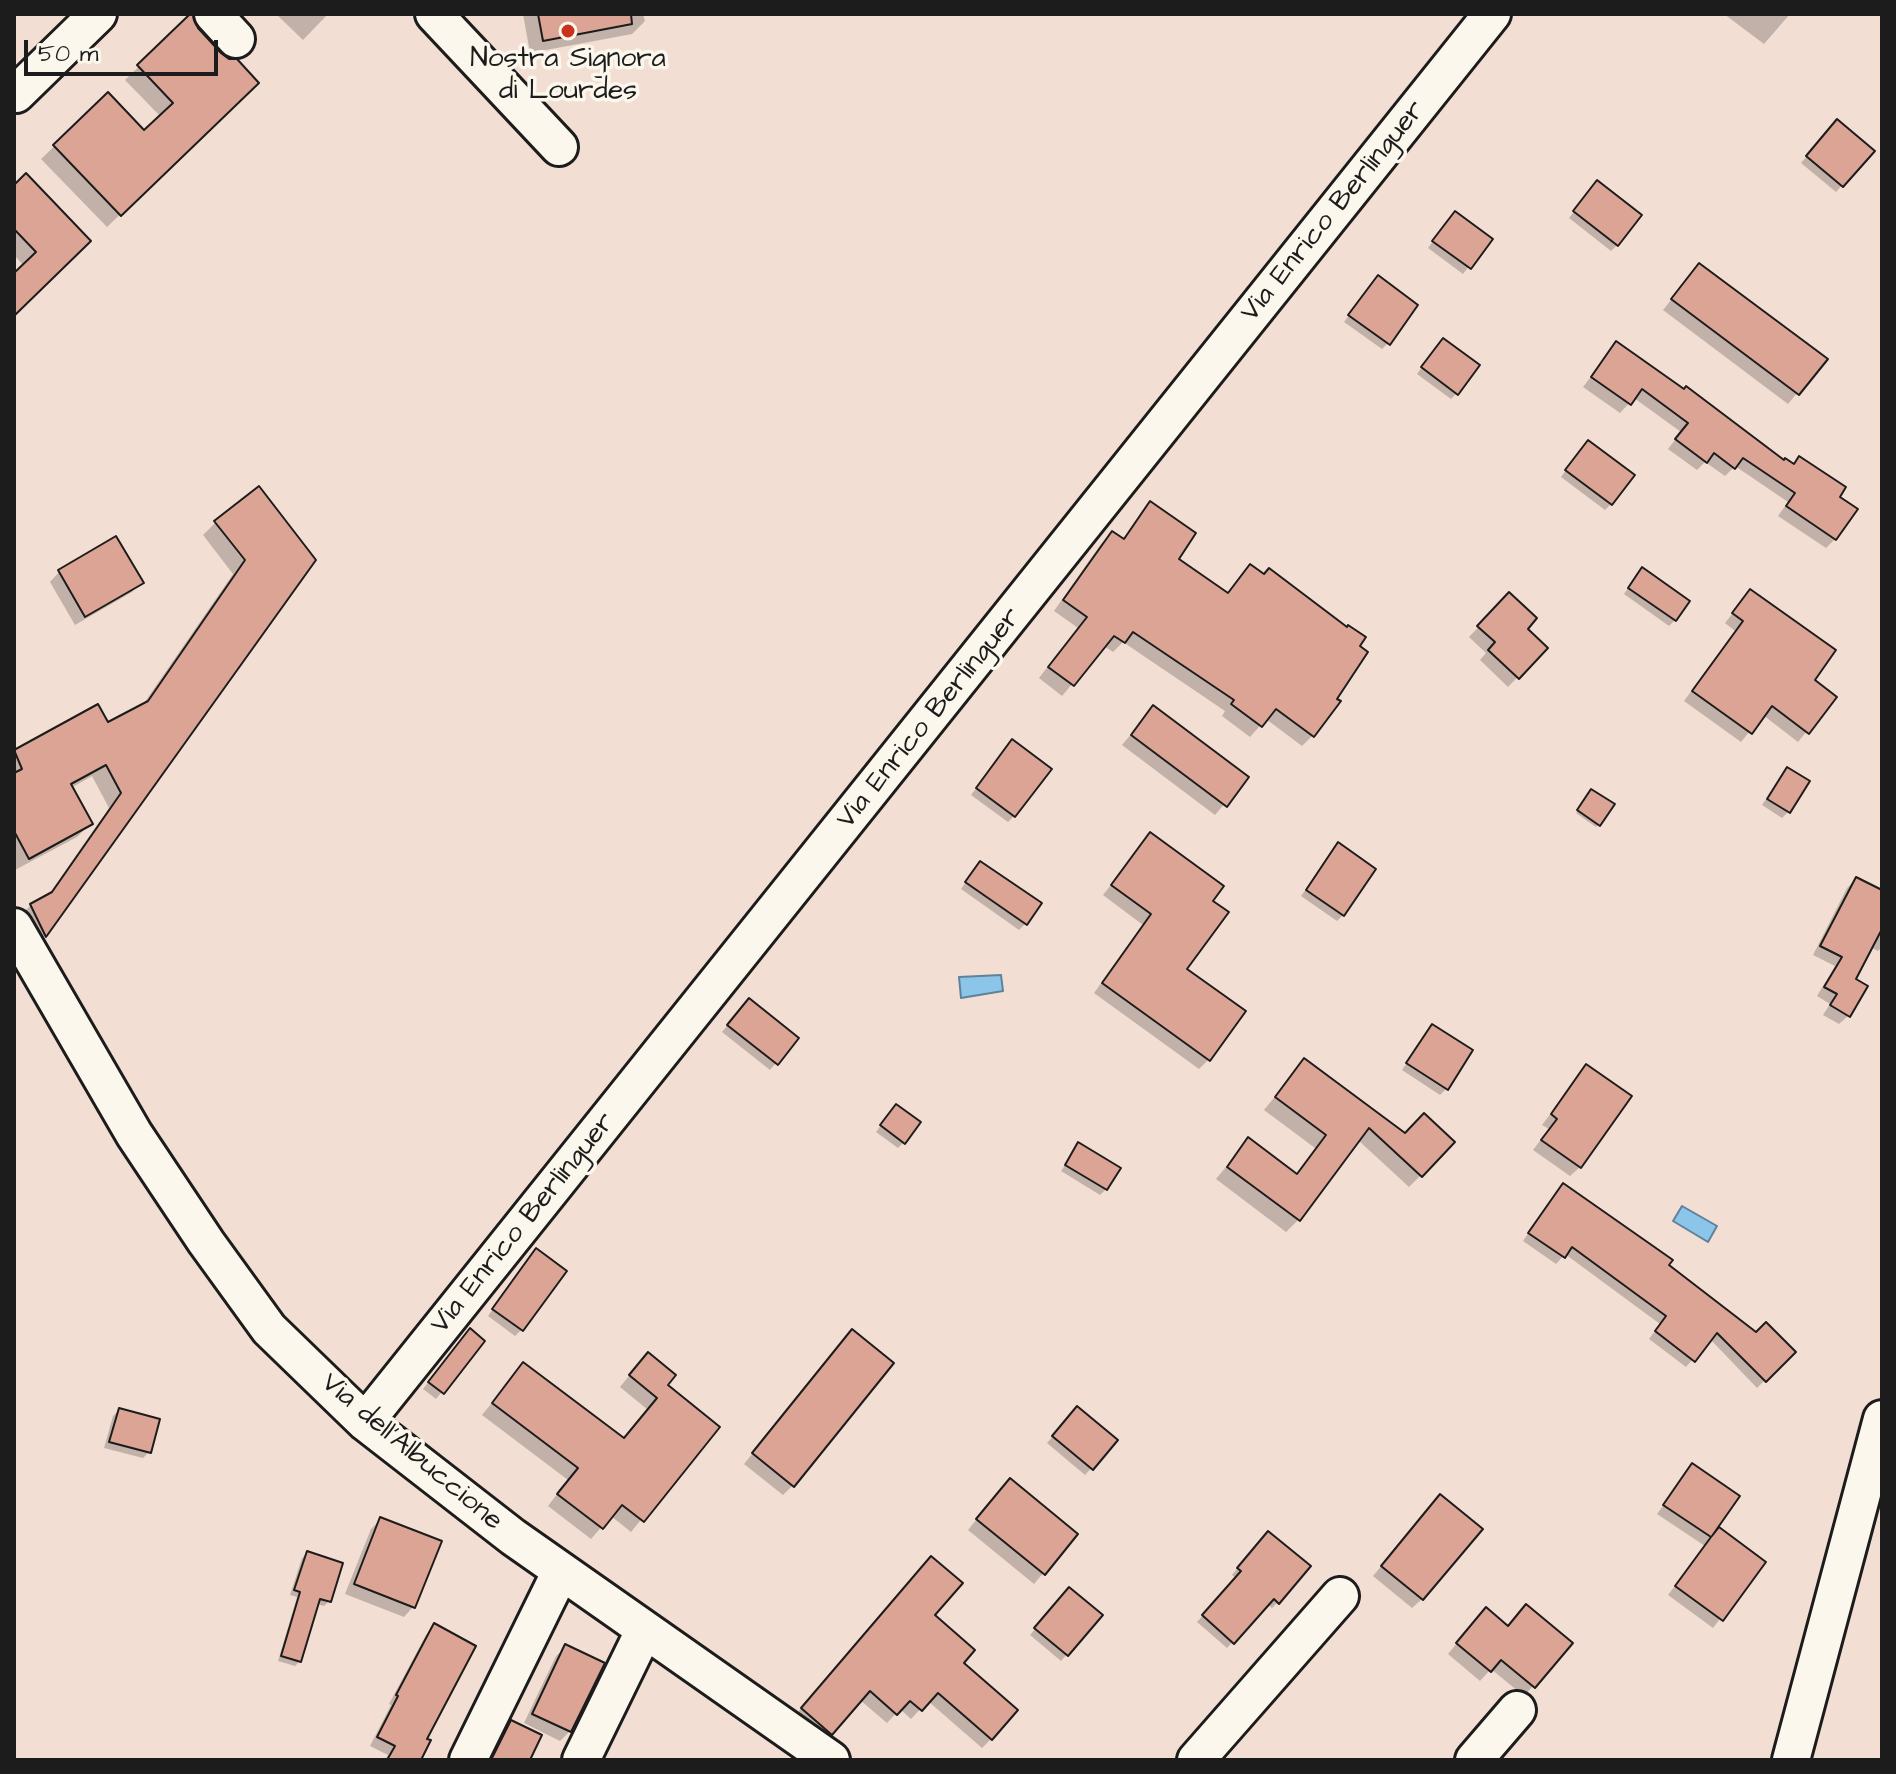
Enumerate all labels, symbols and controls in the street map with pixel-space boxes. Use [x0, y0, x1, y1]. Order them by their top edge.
marker: Nostra Signora di Lourdes [559, 22, 577, 40]
scale bar [28, 24, 222, 74]
text: 50 m [38, 37, 98, 71]
place label: Nostra Signora di Lourdes [470, 43, 666, 109]
street label: Via Enrico Berlinguer [1235, 95, 1433, 329]
street label: Via Enrico Berlinguer [831, 602, 1029, 836]
street label: Via Enrico Berlinguer [425, 1107, 623, 1341]
street label: Via dell'Albuccione [313, 1367, 509, 1539]

